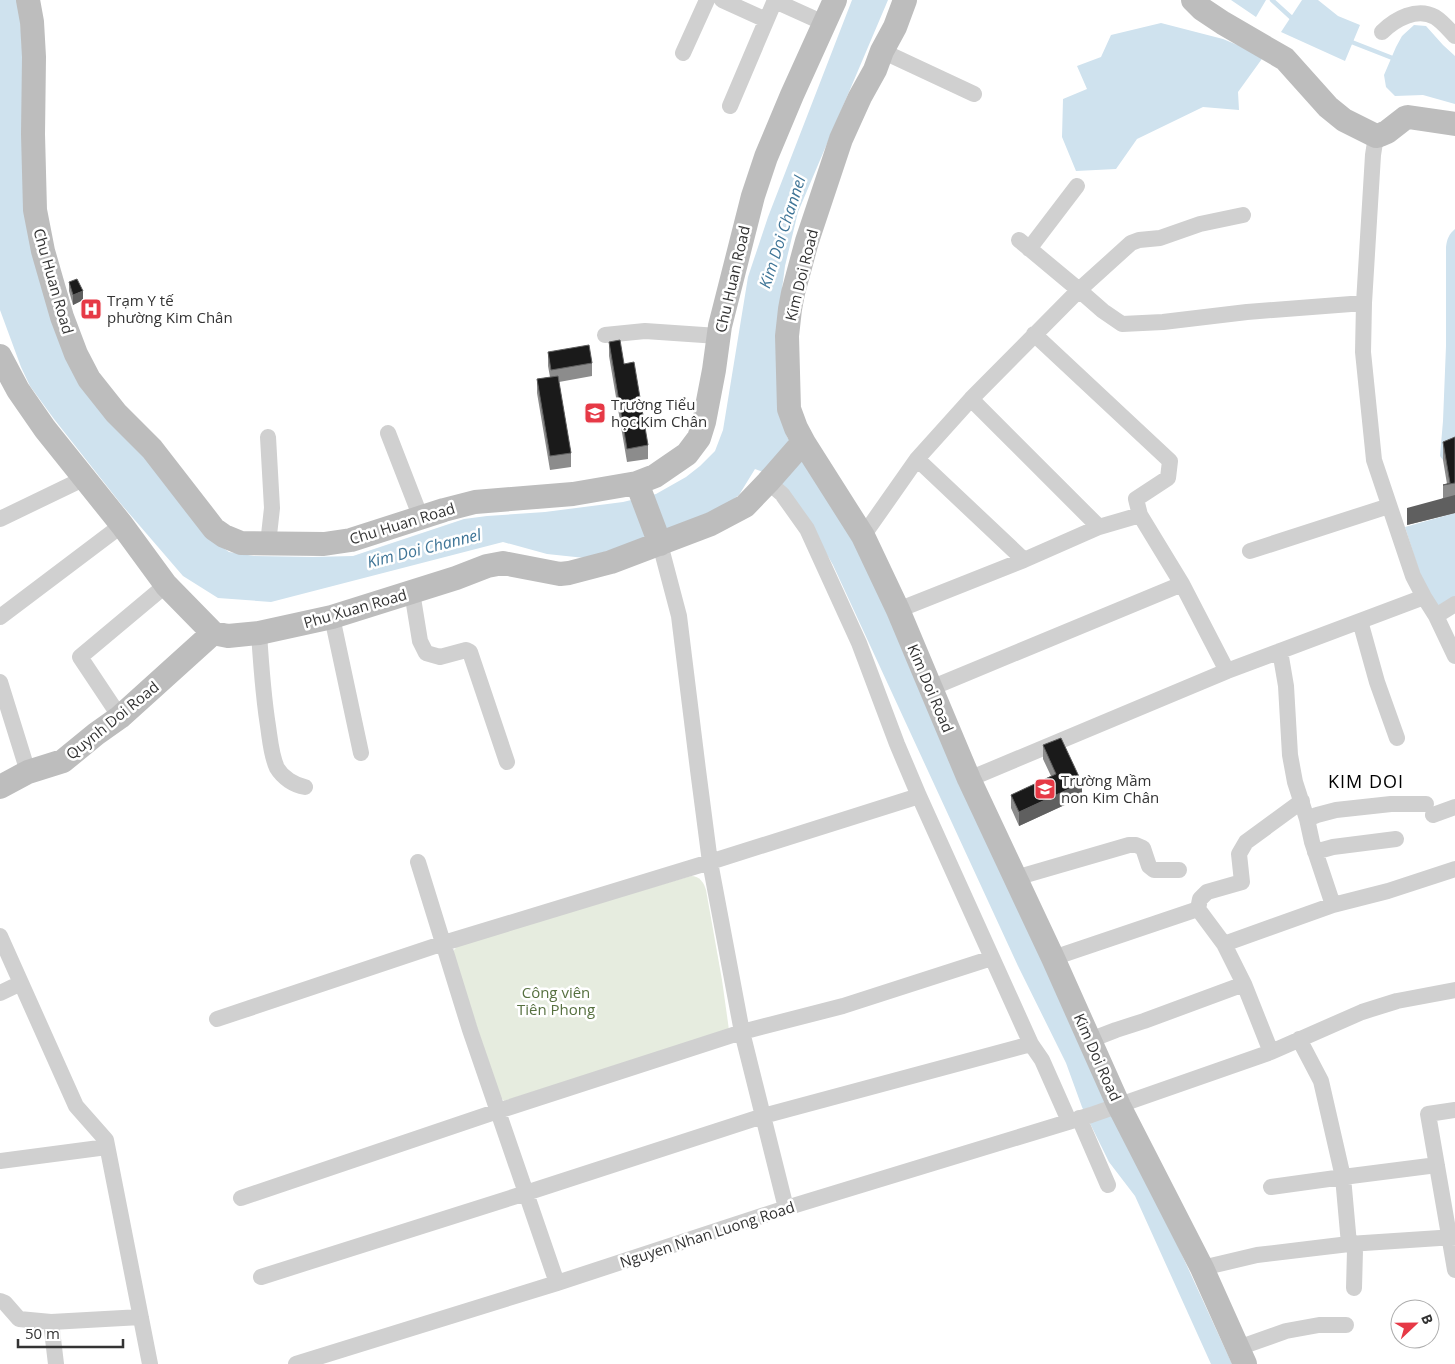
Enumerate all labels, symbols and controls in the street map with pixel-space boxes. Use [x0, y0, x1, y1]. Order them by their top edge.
water label: Kim Doi Channel [753, 172, 811, 291]
street label: Chu Huan Road [710, 224, 754, 334]
street label: Chu Huan Road [29, 226, 79, 336]
street label: Kim Doi Road [780, 227, 822, 323]
place label: Trạm Y tế phường Kim Chân [107, 290, 233, 327]
hospital icon: Trạm Y tế phường Kim Chân [79, 297, 103, 321]
place label: Trường Tiểu học Kim Chân [611, 394, 707, 431]
school or university icon: Trường Tiểu học Kim Chân [583, 401, 607, 425]
street label: Chu Huan Road [347, 497, 457, 549]
water label: Kim Doi Channel [365, 523, 484, 573]
street label: Phu Xuan Road [301, 584, 409, 632]
street label: Kim Doi Road [903, 641, 959, 735]
street label: Quynh Doi Road [61, 676, 163, 764]
district label: KIM DOI [1328, 769, 1404, 793]
place label: Trường Mầm non Kim Chân [1061, 770, 1159, 807]
school or university icon: Trường Mầm non Kim Chân [1033, 777, 1057, 801]
park label: Công viên Tiên Phong [517, 982, 595, 1019]
street label: Kim Doi Road [1070, 1010, 1126, 1104]
street label: Nguyen Nhan Luong Road [617, 1196, 797, 1272]
north arrow [1390, 1299, 1440, 1349]
text: B [1417, 1311, 1438, 1327]
scale bar [18, 1316, 122, 1348]
text: 50 m [25, 1323, 60, 1343]

